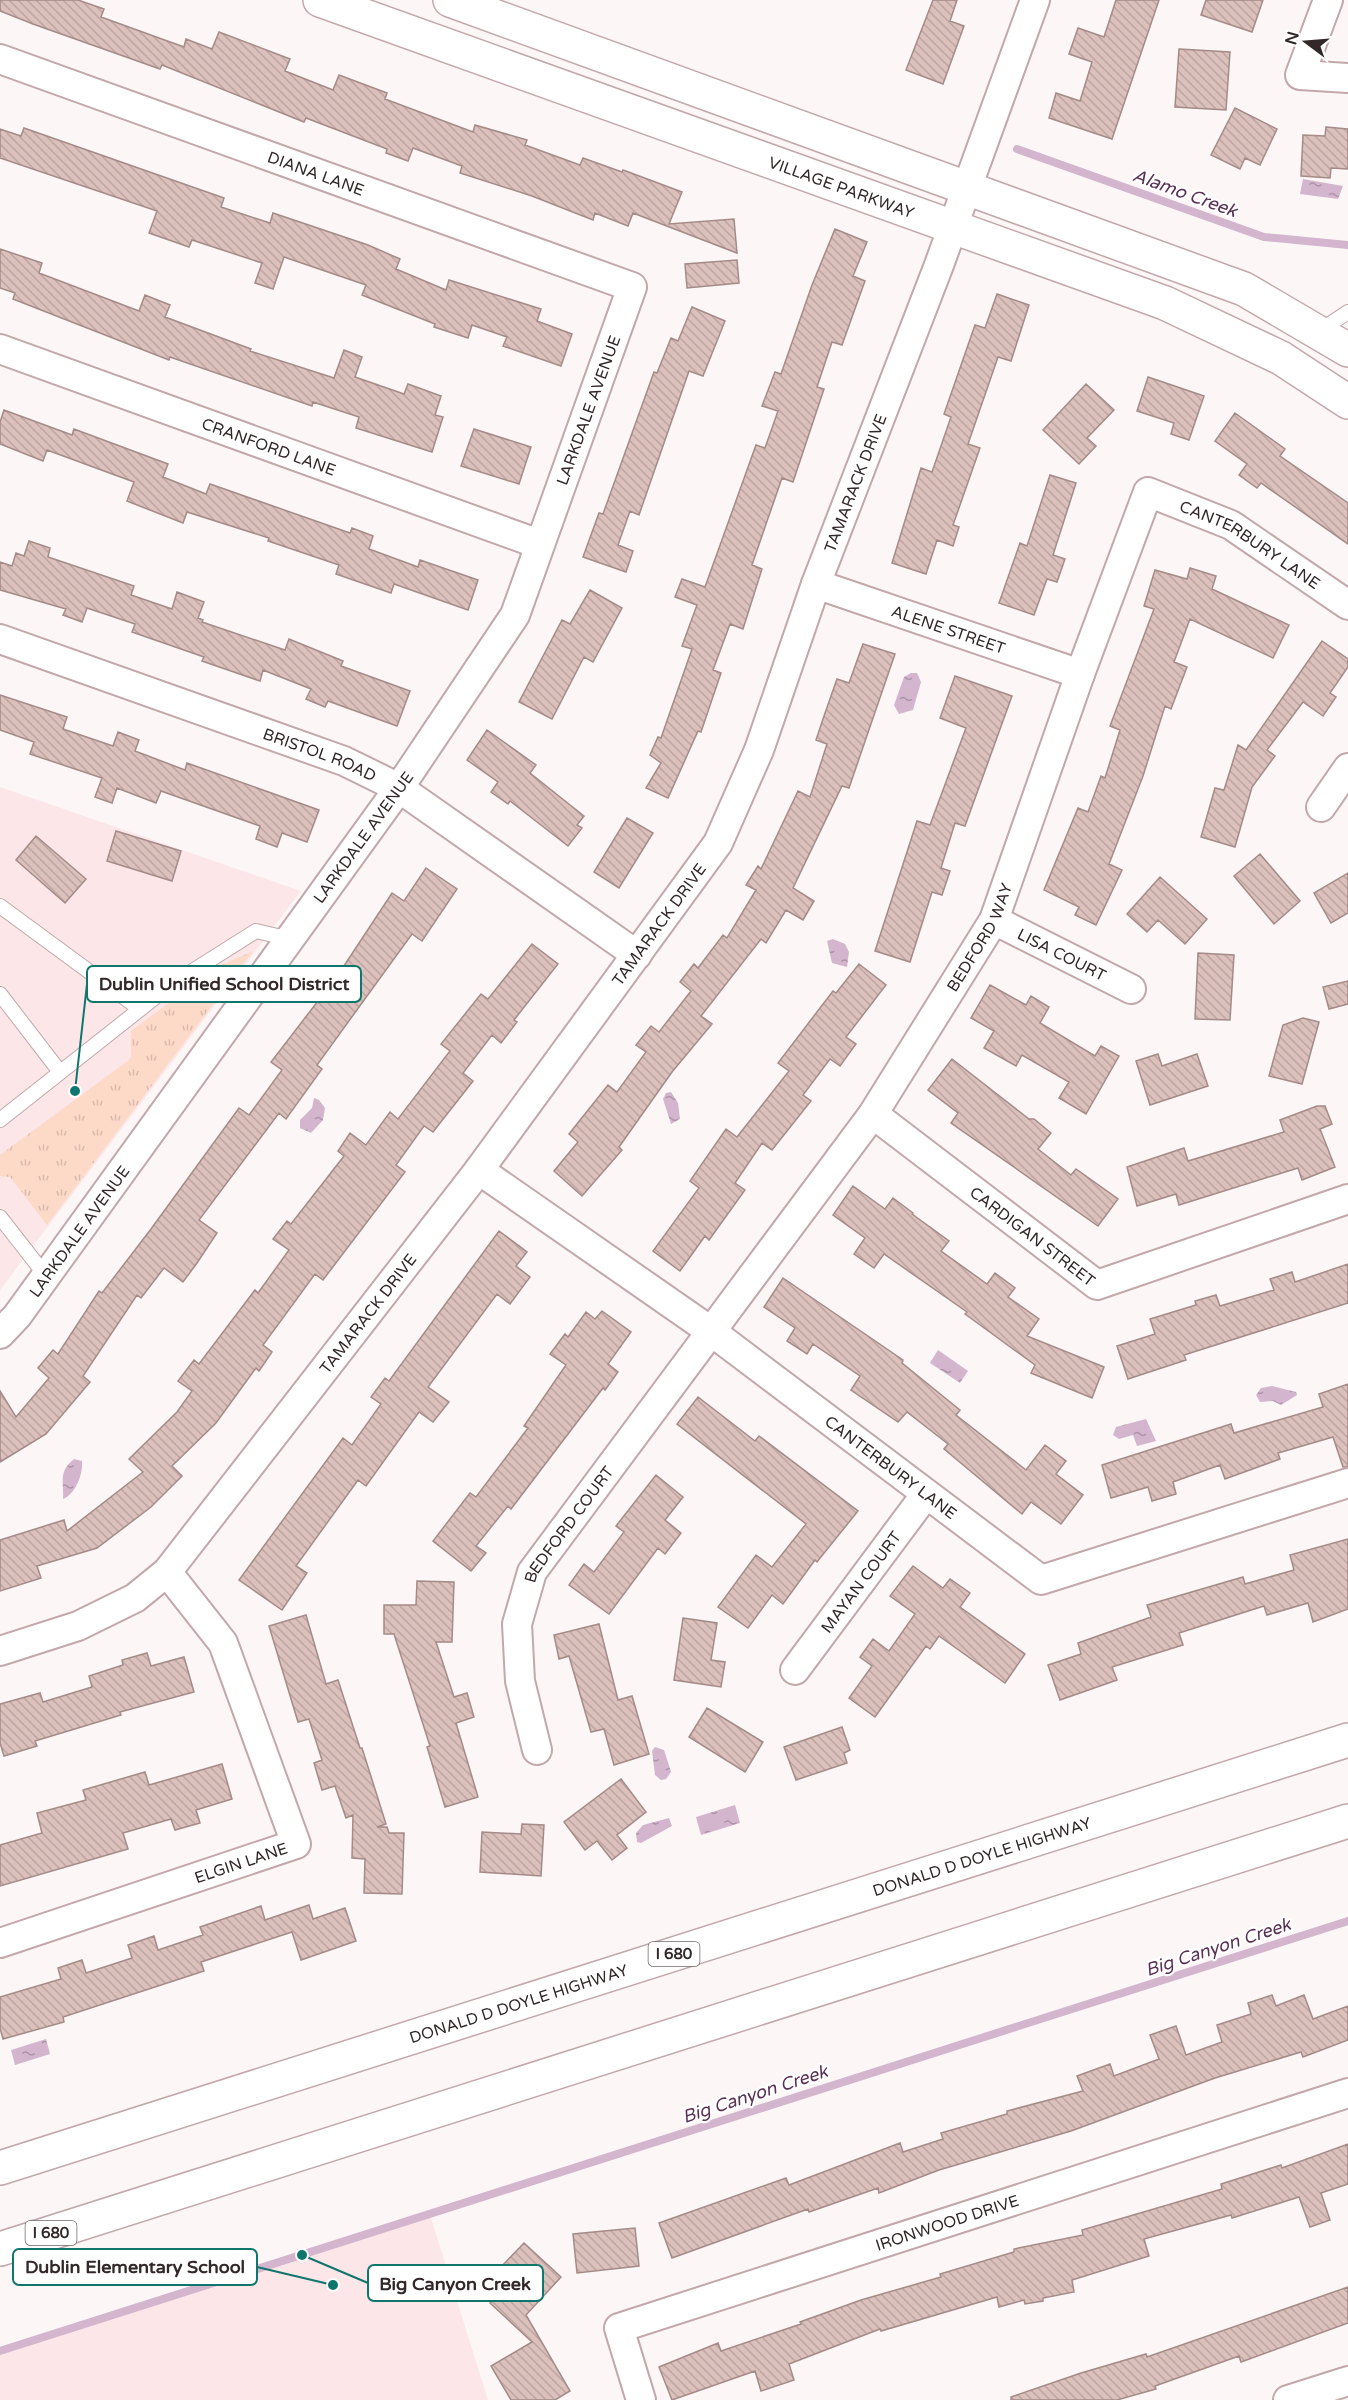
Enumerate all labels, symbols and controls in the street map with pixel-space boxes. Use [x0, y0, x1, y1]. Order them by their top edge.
north arrow [1276, 12, 1336, 72]
text: N [1281, 29, 1304, 47]
street label: DIANA LANE [265, 147, 367, 201]
street label: VILLAGE PARKWAY [765, 153, 917, 223]
water label: Alamo Creek [1130, 164, 1241, 222]
street label: LARKDALE AVENUE [553, 333, 625, 488]
street label: TAMARACK DRIVE [820, 411, 892, 555]
street label: CRANFORD LANE [199, 414, 338, 481]
street label: CANTERBURY LANE [1177, 497, 1324, 594]
street label: ALENE STREET [889, 601, 1008, 659]
street label: BRISTOL ROAD [260, 724, 379, 786]
street label: LARKDALE AVENUE [309, 768, 418, 907]
street label: TAMARACK DRIVE [608, 860, 711, 990]
street label: BEDFORD WAY [943, 881, 1017, 996]
street label: LISA COURT [1014, 924, 1109, 986]
callout: Dublin Unified School District [87, 966, 361, 1002]
text: Dublin Unified School District [99, 973, 349, 995]
street label: LARKDALE AVENUE [25, 1162, 134, 1301]
street label: CARDIGAN STREET [965, 1182, 1099, 1291]
street label: TAMARACK DRIVE [316, 1250, 421, 1378]
street label: CANTERBURY LANE [820, 1412, 960, 1524]
street label: BEDFORD COURT [520, 1462, 619, 1585]
street label: MAYAN COURT [817, 1527, 906, 1637]
street label: DONALD D DOYLE HIGHWAY [870, 1813, 1094, 1901]
street label: ELGIN LANE [192, 1839, 290, 1888]
water label: Big Canyon Creek [1143, 1913, 1295, 1981]
road number: I 680 [648, 1942, 700, 1966]
street label: DONALD D DOYLE HIGHWAY [407, 1960, 631, 2048]
water label: Big Canyon Creek [680, 2060, 832, 2128]
street label: IRONWOOD DRIVE [873, 2191, 1022, 2256]
road number: I 680 [26, 2221, 76, 2245]
callout: Dublin Elementary School [13, 2249, 257, 2285]
text: Dublin Elementary School [25, 2256, 245, 2278]
callout: Big Canyon Creek [368, 2265, 543, 2301]
text: Big Canyon Creek [379, 2273, 531, 2295]

